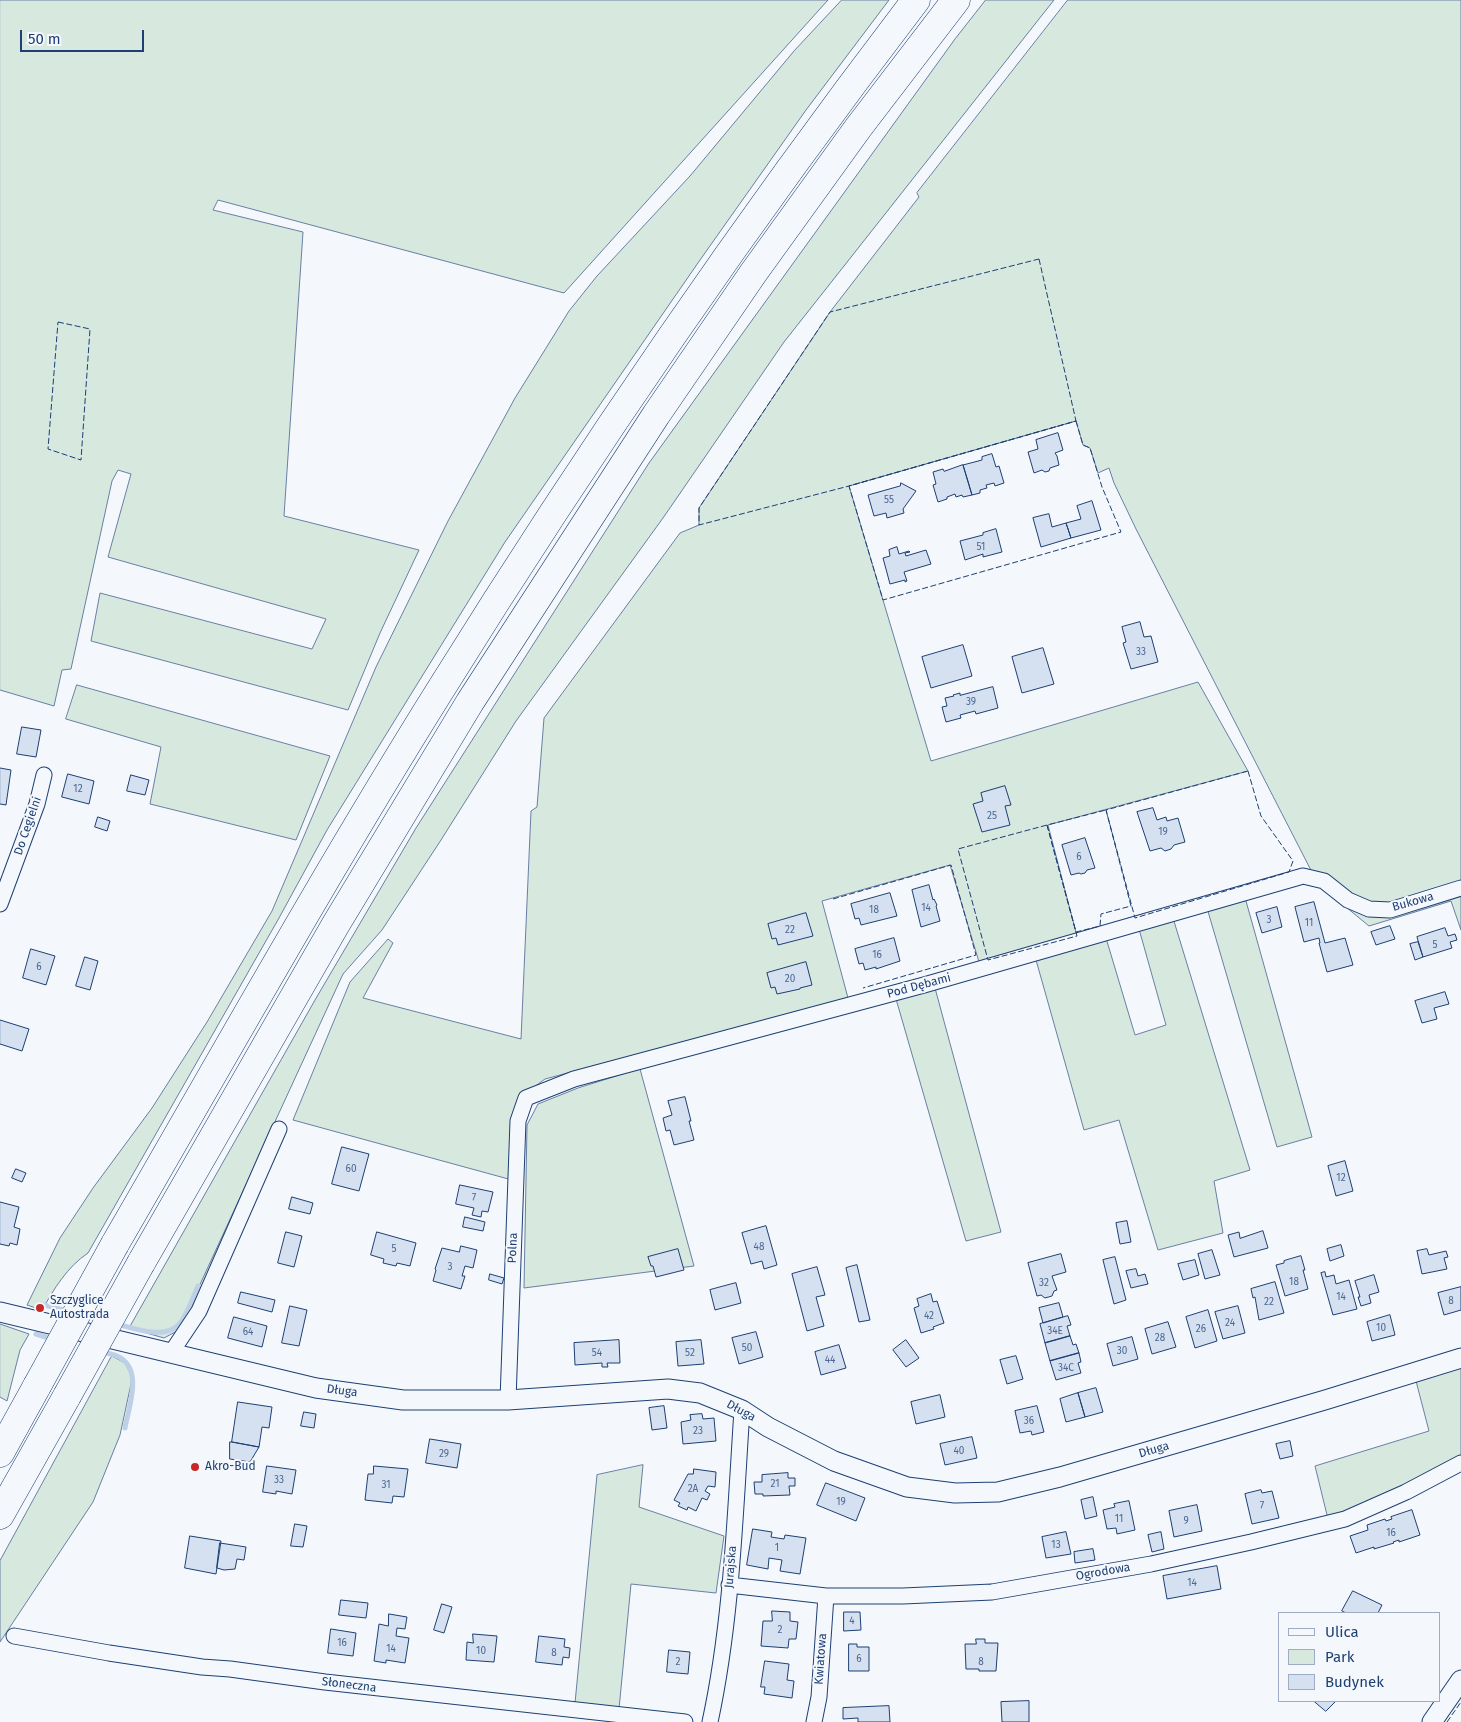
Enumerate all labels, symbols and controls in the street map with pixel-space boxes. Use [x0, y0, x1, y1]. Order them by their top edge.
scale bar [22, 20, 146, 52]
text: 50 m [28, 30, 61, 48]
house number: 55 [884, 494, 894, 506]
house number: 51 [977, 541, 985, 553]
house number: 33 [1136, 646, 1146, 658]
house number: 39 [966, 696, 976, 708]
house number: 12 [73, 783, 83, 795]
street label: Do Cegielni [11, 795, 45, 857]
house number: 25 [987, 810, 997, 822]
house number: 19 [1158, 826, 1168, 838]
house number: 6 [1076, 851, 1082, 863]
street label: Bukowa [1391, 889, 1435, 915]
house number: 14 [921, 902, 931, 914]
house number: 18 [869, 904, 879, 916]
house number: 3 [1267, 914, 1271, 926]
house number: 11 [1305, 917, 1313, 929]
house number: 22 [785, 924, 795, 936]
house number: 5 [1432, 939, 1438, 951]
house number: 16 [872, 949, 882, 961]
house number: 6 [36, 961, 42, 973]
street label: Pod Dębami [886, 971, 952, 1001]
house number: 20 [785, 973, 795, 985]
house number: 60 [346, 1163, 356, 1175]
house number: 12 [1336, 1172, 1346, 1184]
house number: 7 [472, 1192, 476, 1204]
street label: Polna [505, 1232, 521, 1264]
house number: 48 [754, 1241, 764, 1253]
house number: 5 [391, 1243, 397, 1255]
house number: 3 [448, 1261, 452, 1273]
house number: 18 [1289, 1276, 1299, 1288]
house number: 32 [1039, 1277, 1049, 1289]
house number: 14 [1336, 1291, 1346, 1303]
place label: Szczyglice Autostrada [50, 1294, 109, 1322]
house number: 8 [1448, 1295, 1454, 1307]
house number: 22 [1264, 1296, 1274, 1308]
marker: Szczyglice Autostrada [34, 1302, 46, 1314]
house number: 42 [924, 1310, 934, 1322]
house number: 24 [1225, 1317, 1235, 1329]
house number: 10 [1376, 1322, 1386, 1334]
house number: 26 [1196, 1323, 1206, 1335]
house number: 34E [1047, 1325, 1063, 1337]
house number: 64 [243, 1326, 253, 1338]
house number: 28 [1155, 1332, 1165, 1344]
house number: 50 [742, 1342, 752, 1354]
house number: 30 [1117, 1345, 1127, 1357]
house number: 54 [592, 1347, 602, 1359]
house number: 52 [685, 1347, 695, 1359]
house number: 44 [825, 1354, 835, 1366]
house number: 34C [1058, 1362, 1074, 1374]
street label: Długa [326, 1382, 358, 1400]
street label: Długa [724, 1397, 758, 1425]
house number: 36 [1024, 1415, 1034, 1427]
house number: 23 [693, 1425, 703, 1437]
street label: Długa [1137, 1439, 1171, 1461]
house number: 40 [954, 1445, 964, 1457]
house number: 29 [439, 1448, 449, 1460]
place label: Akro-Bud [205, 1460, 256, 1474]
marker: Akro-Bud [189, 1461, 201, 1473]
house number: 33 [274, 1474, 284, 1486]
house number: 21 [770, 1478, 780, 1490]
house number: 31 [381, 1479, 391, 1491]
house number: 2A [688, 1483, 698, 1495]
house number: 19 [836, 1496, 846, 1508]
house number: 7 [1260, 1500, 1264, 1512]
house number: 11 [1115, 1513, 1123, 1525]
house number: 9 [1183, 1515, 1189, 1527]
house number: 16 [1386, 1527, 1396, 1539]
house number: 13 [1051, 1539, 1061, 1551]
house number: 1 [775, 1542, 779, 1554]
street label: Jurajska [722, 1545, 740, 1589]
street label: Ogrodowa [1075, 1560, 1131, 1584]
house number: 14 [1187, 1577, 1197, 1589]
legend [1278, 1612, 1441, 1702]
house number: 4 [849, 1615, 855, 1627]
text: Ulica [1325, 1623, 1359, 1641]
house number: 2 [778, 1624, 782, 1636]
street label: Kwiatowa [812, 1633, 830, 1685]
house number: 16 [337, 1637, 347, 1649]
house number: 14 [386, 1643, 396, 1655]
house number: 10 [476, 1645, 486, 1657]
house number: 8 [551, 1647, 557, 1659]
text: Park [1325, 1648, 1355, 1666]
house number: 6 [856, 1653, 862, 1665]
house number: 2 [676, 1656, 680, 1668]
house number: 8 [978, 1656, 984, 1668]
text: Budynek [1325, 1673, 1384, 1691]
street label: Słoneczna [321, 1674, 377, 1696]

